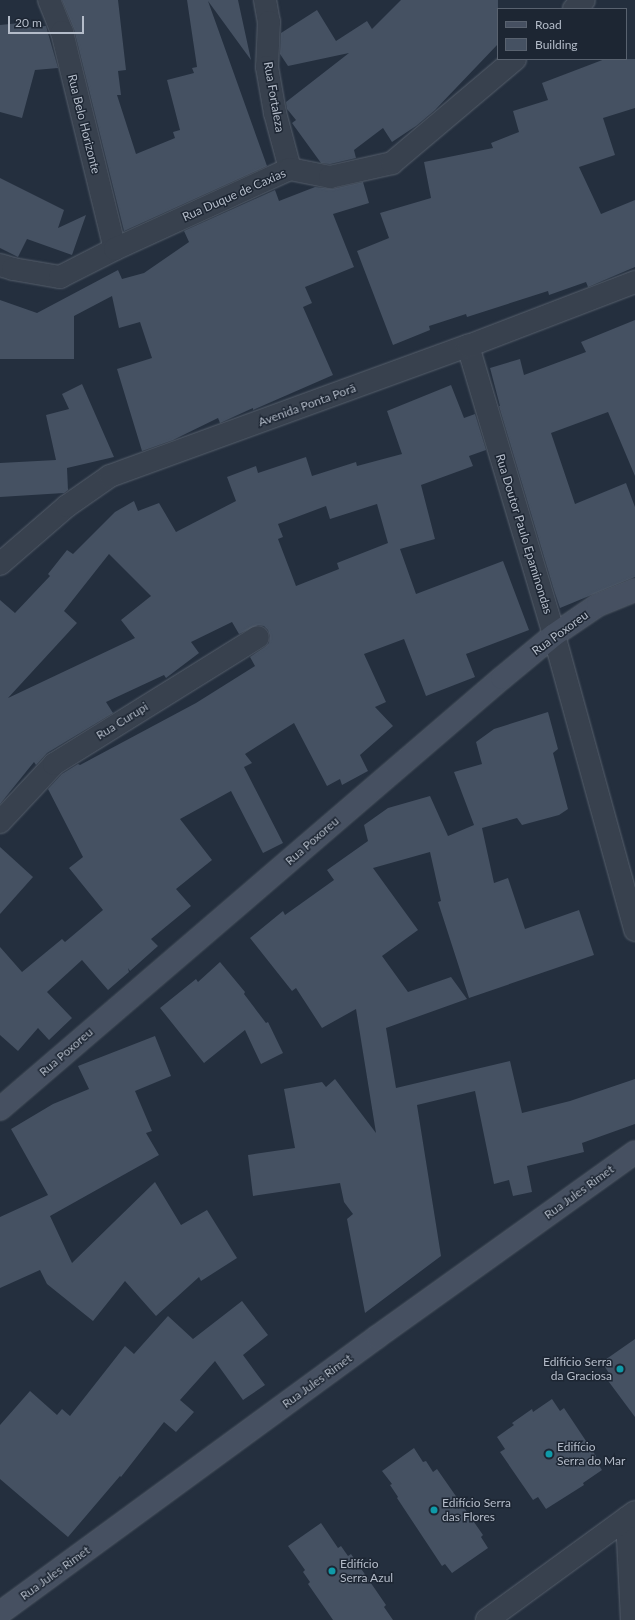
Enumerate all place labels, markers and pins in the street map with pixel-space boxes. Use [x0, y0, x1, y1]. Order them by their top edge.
place label: Edifício Serra da Graciosa [543, 1355, 612, 1383]
marker: Edifício Serra da Graciosa [615, 1364, 625, 1374]
place label: Edifício Serra do Mar [557, 1440, 625, 1468]
marker: Edifício Serra do Mar [544, 1449, 554, 1459]
place label: Edifício Serra das Flores [442, 1496, 511, 1524]
marker: Edifício Serra das Flores [429, 1505, 439, 1515]
place label: Edifício Serra Azul [340, 1557, 394, 1585]
marker: Edifício Serra Azul [327, 1566, 337, 1576]

